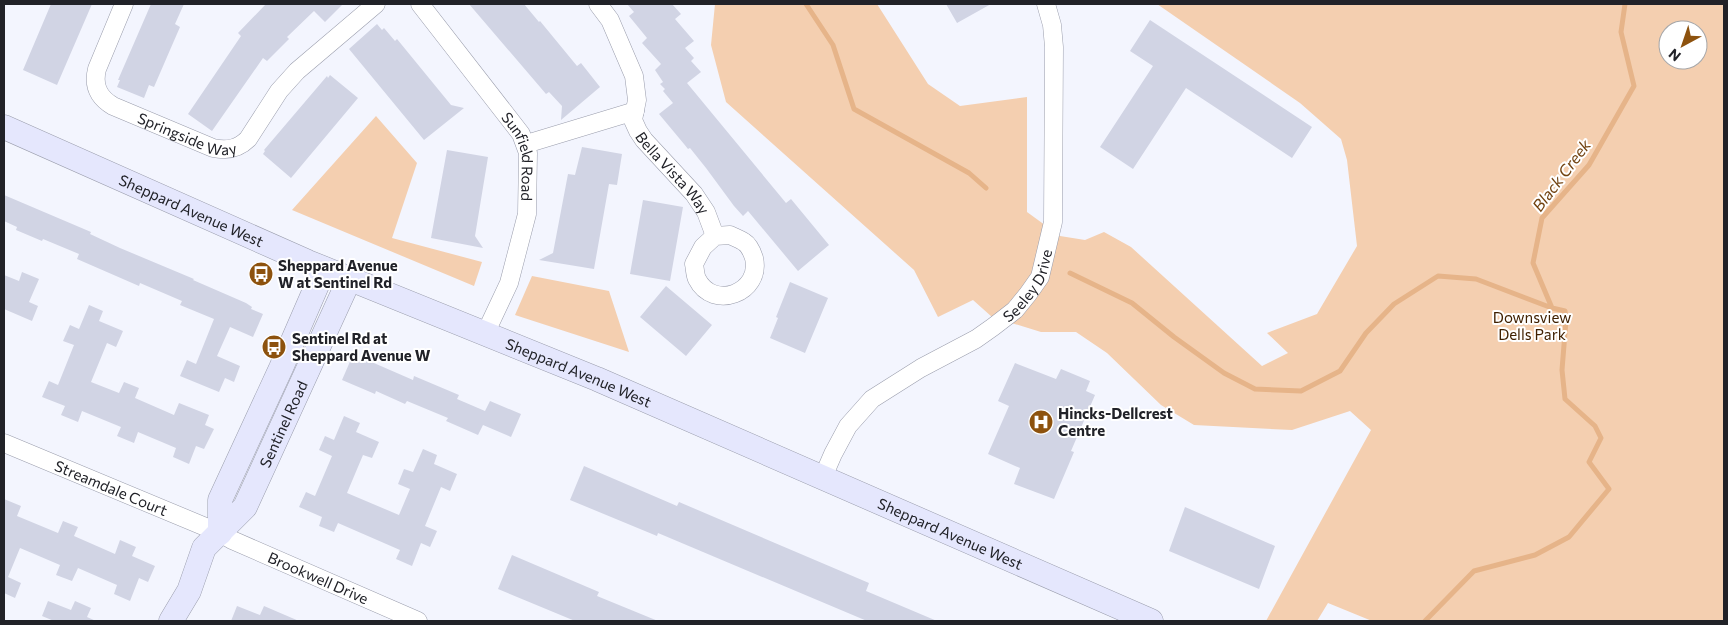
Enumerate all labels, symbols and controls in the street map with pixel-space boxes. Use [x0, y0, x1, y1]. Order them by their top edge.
north arrow [1658, 20, 1708, 70]
text: N [1665, 45, 1684, 65]
street label: Springside Way [135, 108, 239, 159]
street label: Sunfield Road [498, 108, 537, 201]
street label: Bella Vista Way [632, 128, 714, 217]
water label: Black Creek [1528, 135, 1594, 215]
street label: Sheppard Avenue West [116, 170, 266, 250]
street label: Seeley Drive [999, 247, 1055, 325]
place label: Sheppard Avenue W at Sentinel Rd [278, 256, 398, 291]
bus stop icon: Sheppard Avenue W at Sentinel Rd [248, 261, 274, 287]
park label: Downsview Dells Park [1493, 308, 1571, 343]
place label: Sentinel Rd at Sheppard Avenue W [292, 329, 431, 364]
bus stop icon: Sentinel Rd at Sheppard Avenue W [261, 334, 287, 360]
street label: Sheppard Avenue West [503, 334, 654, 411]
street label: Sentinel Road [255, 378, 311, 470]
place label: Hincks-Dellcrest Centre [1058, 404, 1173, 439]
hospital icon: Hincks-Dellcrest Centre [1028, 409, 1054, 435]
street label: Streamdale Court [52, 456, 170, 519]
street label: Sheppard Avenue West [875, 494, 1026, 573]
street label: Brookwell Drive [265, 548, 371, 607]

